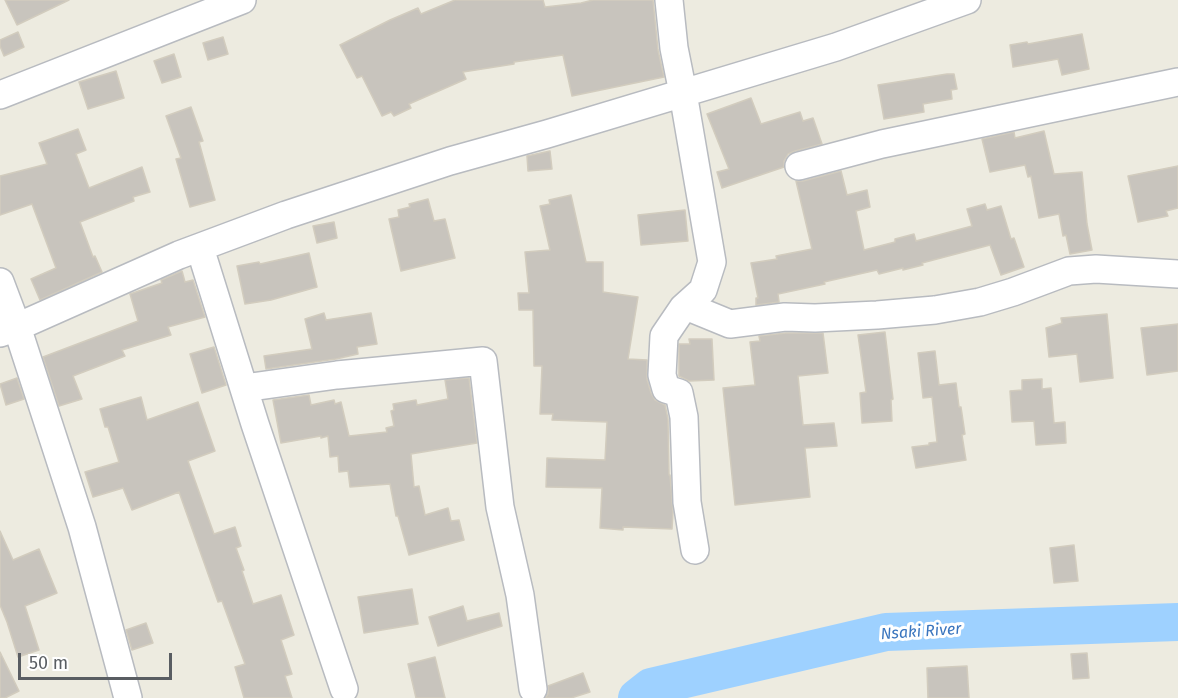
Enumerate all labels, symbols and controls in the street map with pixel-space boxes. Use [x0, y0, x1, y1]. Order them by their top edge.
water label: Nsaki River [880, 620, 962, 644]
scale bar [21, 641, 176, 679]
text: 50 m [29, 652, 68, 674]

